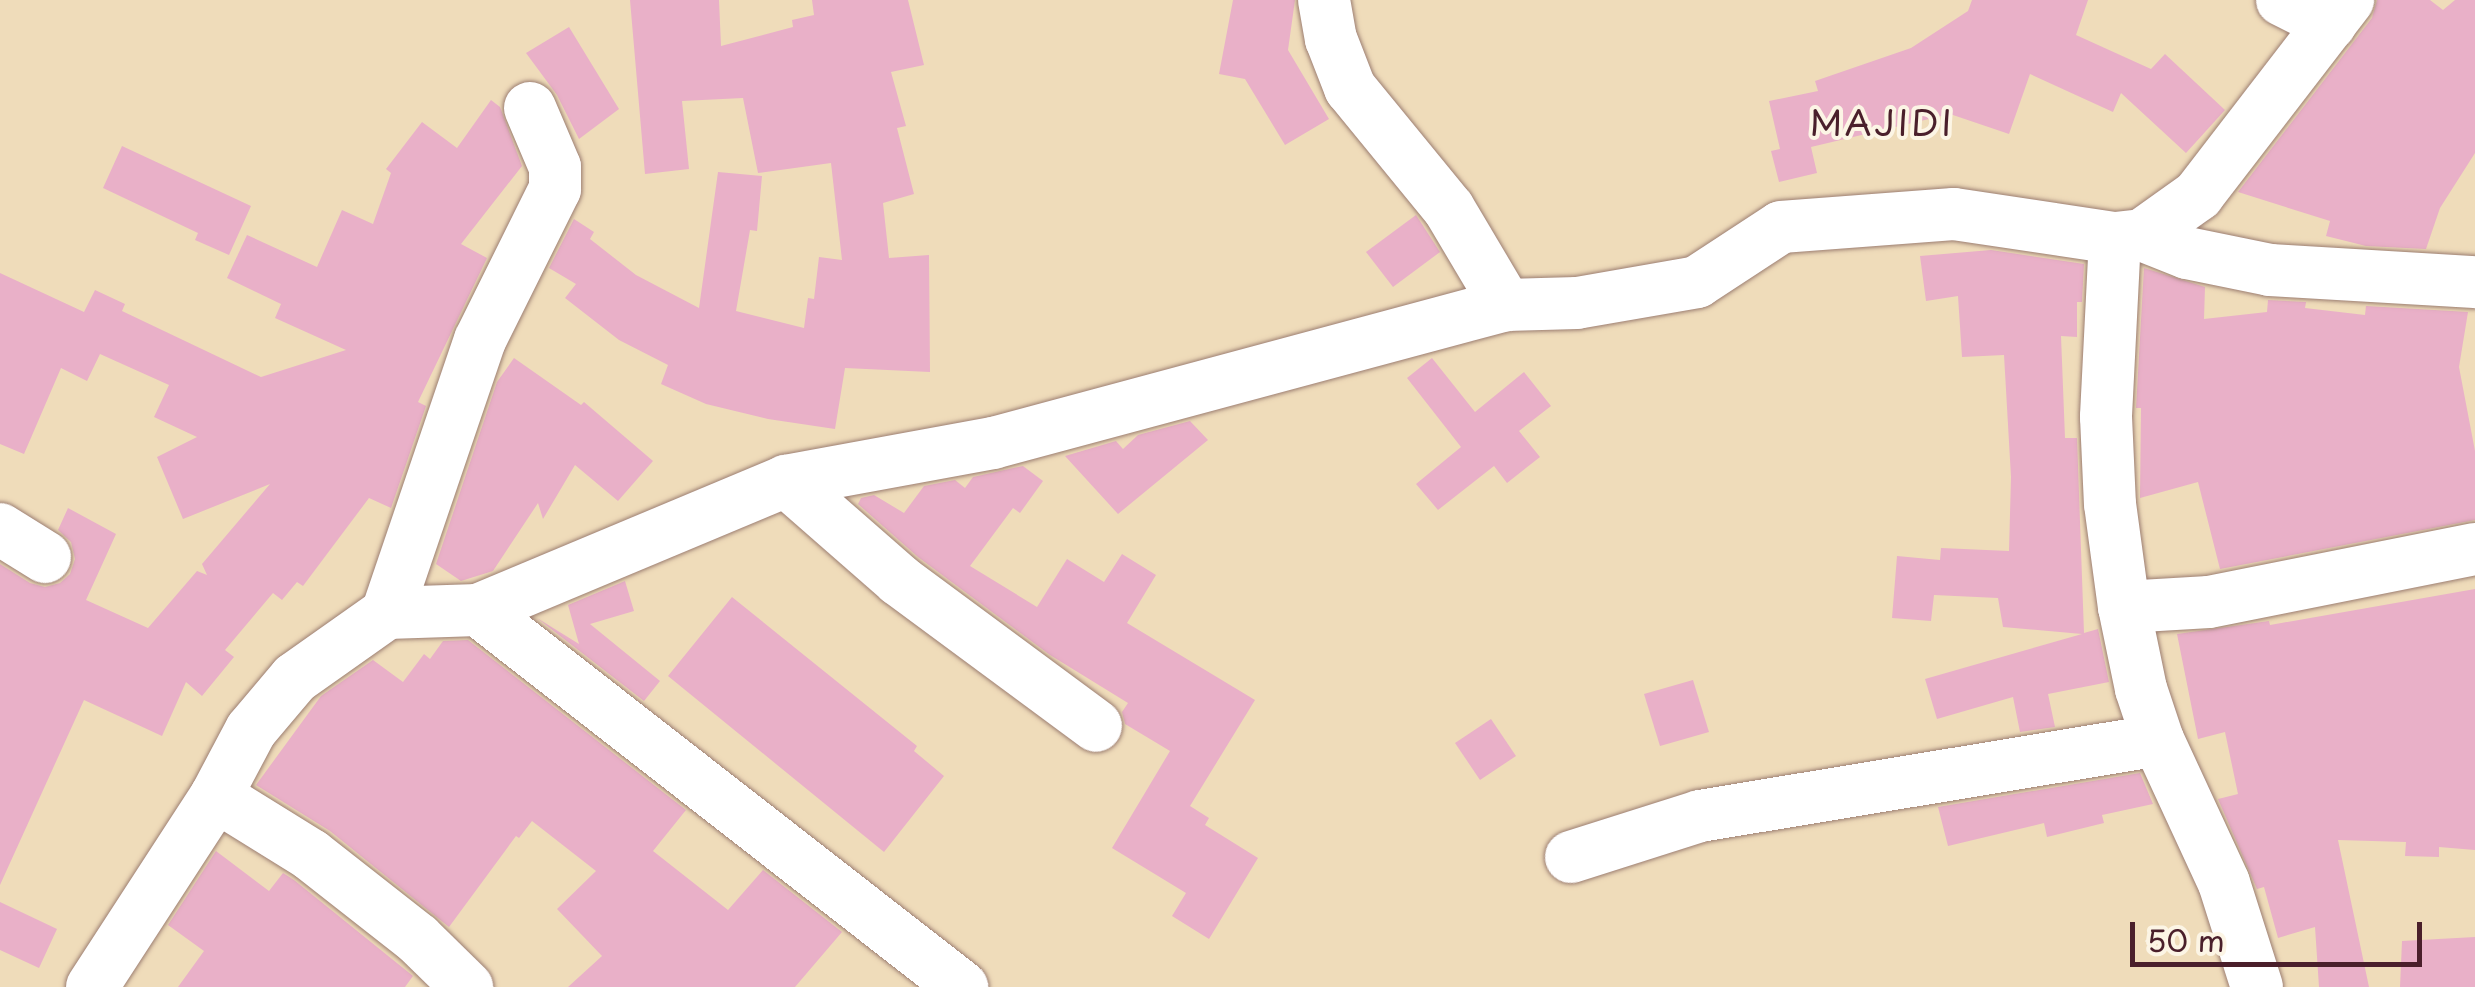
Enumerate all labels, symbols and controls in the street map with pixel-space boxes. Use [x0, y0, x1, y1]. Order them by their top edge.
district label: MAJIDI [1810, 101, 1954, 143]
scale bar [2135, 902, 2428, 964]
text: 50 m [2147, 917, 2225, 962]

